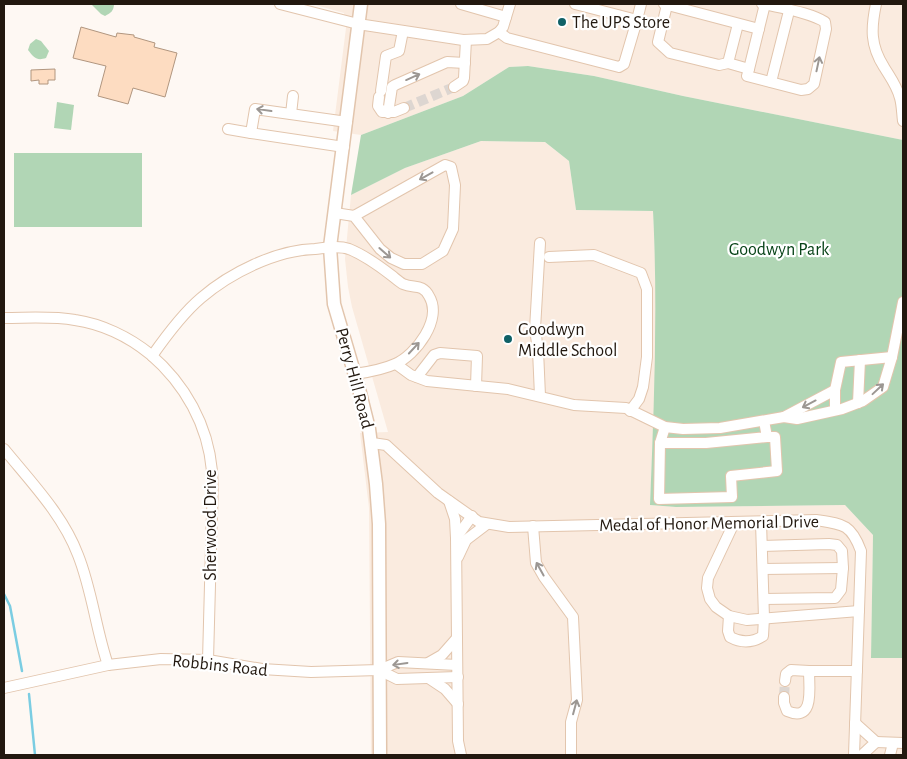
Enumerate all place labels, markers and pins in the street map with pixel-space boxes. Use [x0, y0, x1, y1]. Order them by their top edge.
place label: The UPS Store [572, 14, 670, 32]
marker: The UPS Store [556, 16, 568, 28]
place label: Goodwyn Middle School [518, 321, 617, 360]
marker: Goodwyn Middle School [502, 333, 514, 345]

